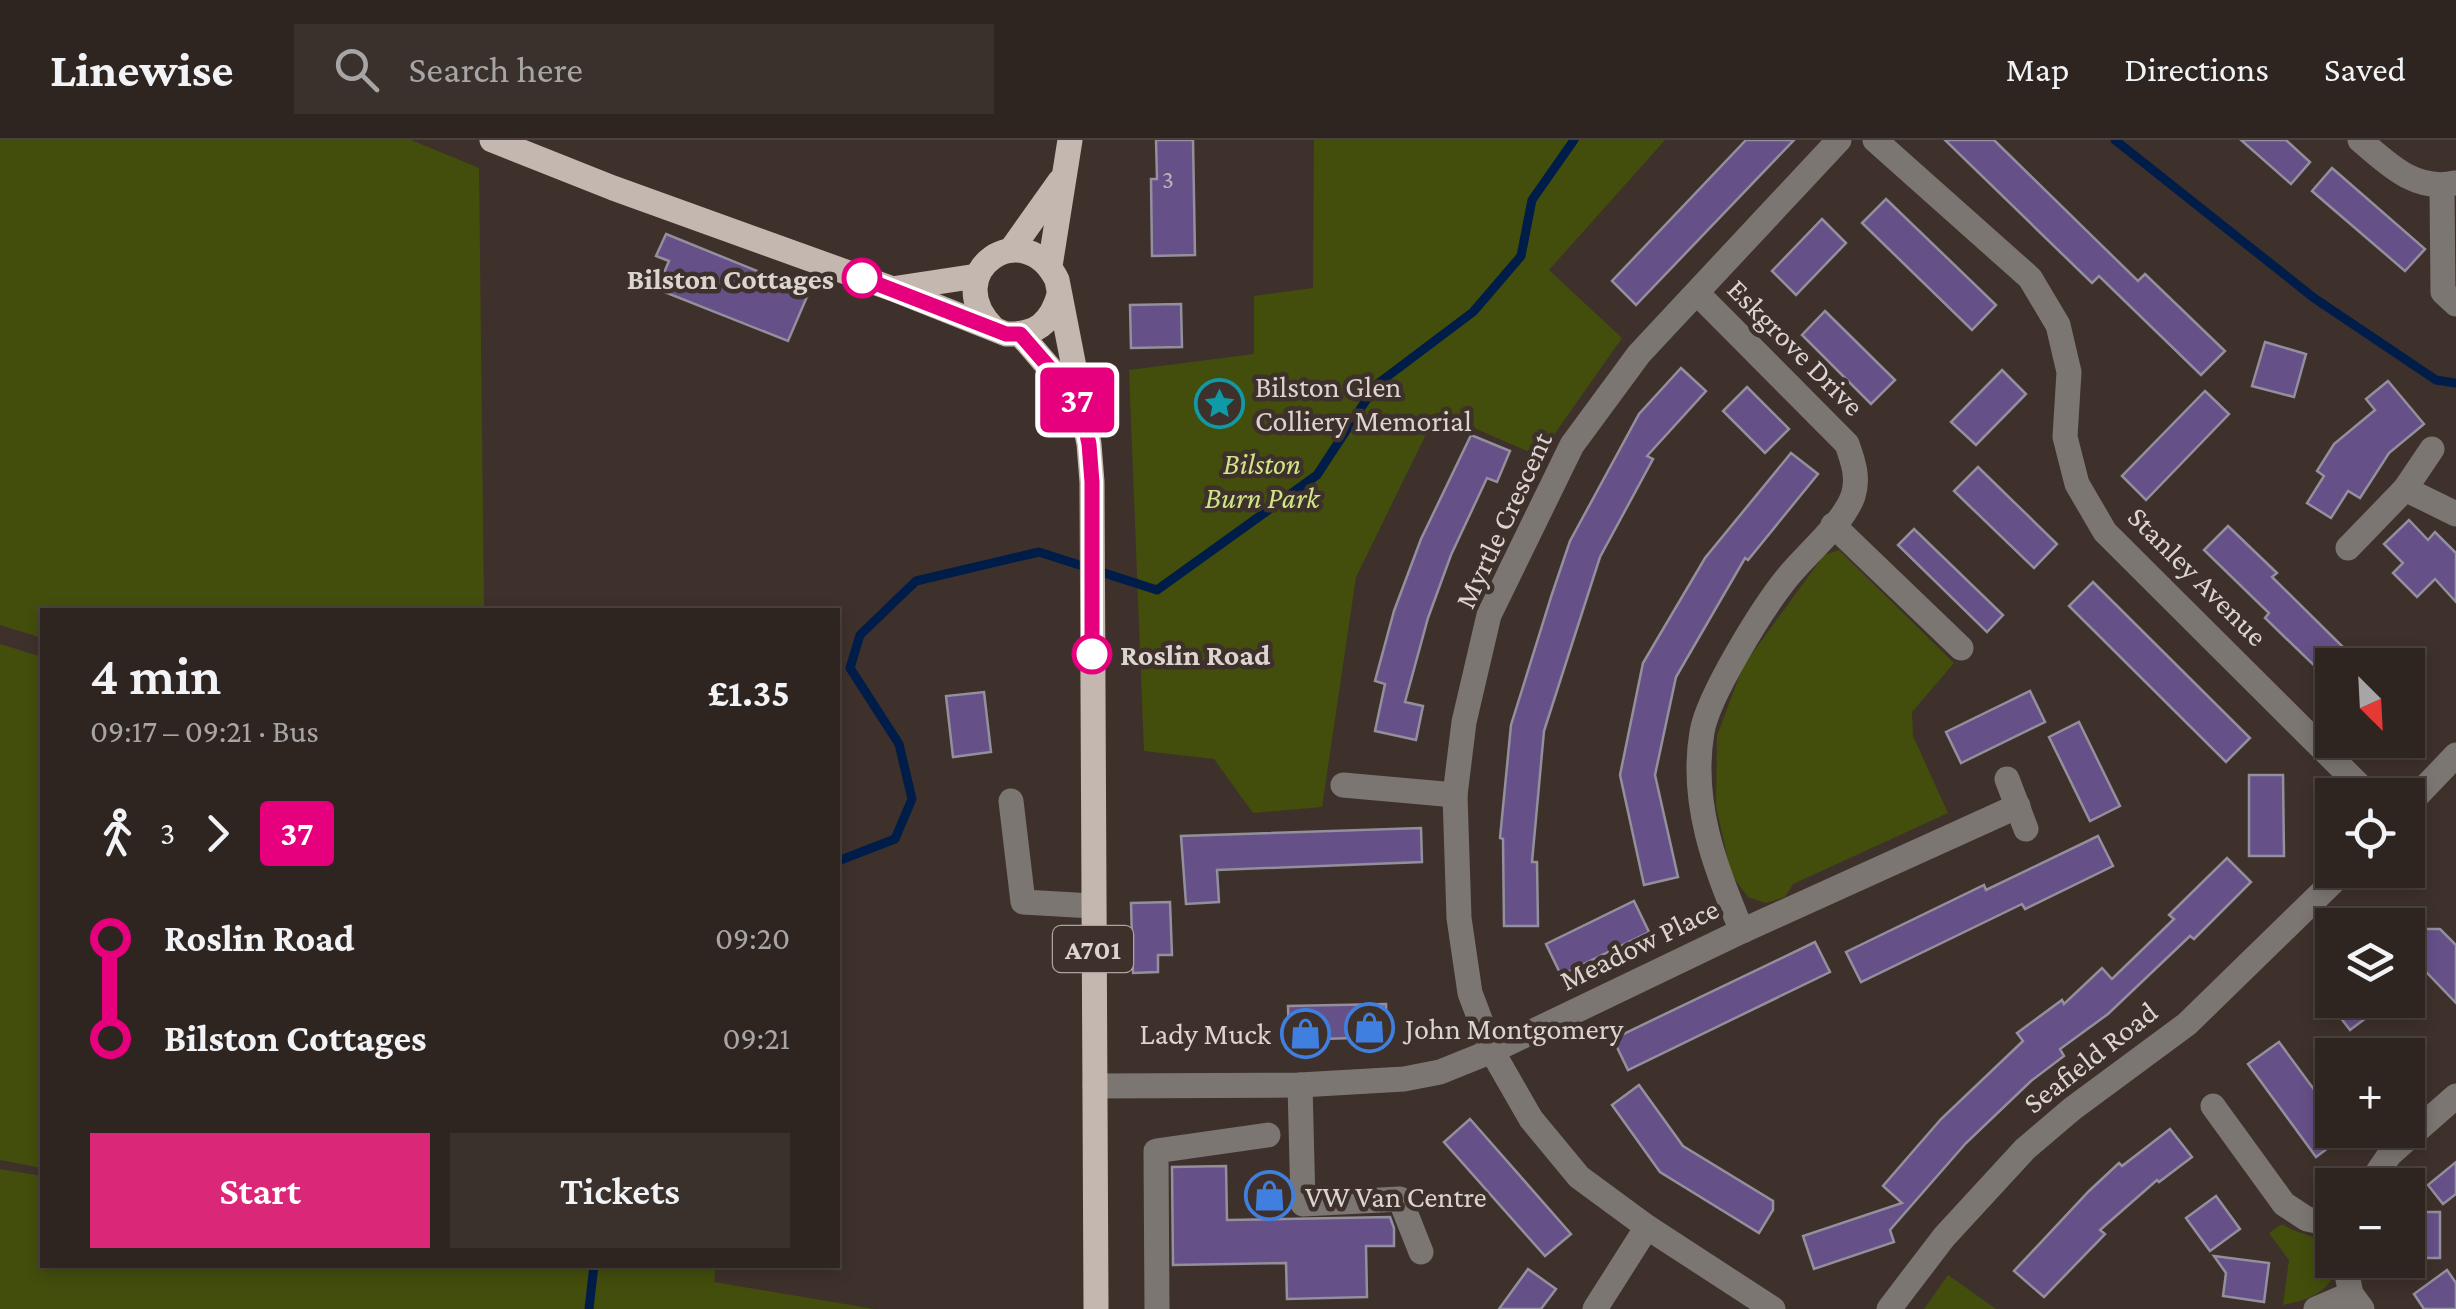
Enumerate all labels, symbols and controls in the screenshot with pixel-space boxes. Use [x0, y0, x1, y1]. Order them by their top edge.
search box [294, 24, 994, 114]
icon: search [329, 42, 384, 97]
text: Linewise [50, 43, 234, 96]
text: Search here [409, 48, 583, 90]
text: Map [2006, 50, 2069, 89]
text: Directions [2124, 50, 2269, 89]
text: Saved [2324, 50, 2406, 89]
house number: 3 [1162, 166, 1174, 193]
marker: Bilston Cottages [843, 259, 881, 297]
place label: Bilston Cottages [627, 262, 834, 295]
street label: Eskgrove Drive [1720, 272, 1871, 423]
line badge: 37 [1032, 368, 1122, 432]
place label: Bilston Glen Colliery Memorial [1255, 370, 1472, 438]
place icon: Bilston Glen Colliery Memorial [1194, 377, 1246, 429]
text: 37 [1060, 381, 1094, 420]
street label: Myrtle Crescent [1448, 426, 1560, 614]
park label: Bilston Burn Park [1205, 447, 1321, 514]
street label: Stanley Avenue [2121, 500, 2274, 653]
marker: Roslin Road [1073, 635, 1111, 673]
place label: Roslin Road [1120, 638, 1271, 671]
text: 4 min [90, 645, 221, 706]
north arrow [2315, 648, 2425, 758]
map controls [2315, 648, 2425, 1278]
text: £1.35 [708, 672, 790, 714]
text: 09:17 – 09:21 · Bus [90, 713, 319, 749]
button: locate [2315, 778, 2425, 888]
icon: walk [90, 806, 145, 861]
icon: forward [190, 806, 245, 861]
text: 37 [280, 814, 314, 853]
text: 3 [160, 815, 175, 851]
street label: Meadow Place [1554, 891, 1724, 997]
button: layers [2315, 908, 2425, 1018]
text: Roslin Road [164, 917, 355, 959]
text: 09:20 [715, 920, 790, 956]
road number: A701 [1053, 926, 1133, 972]
street label: Seafield Road [2017, 994, 2164, 1119]
shop icon: John Montgomery [1344, 1002, 1396, 1054]
shop icon: Lady Muck [1280, 1007, 1332, 1059]
place label: John Montgomery [1402, 1012, 1623, 1046]
text: Bilston Cottages [164, 1017, 427, 1059]
place label: Lady Muck [1139, 1017, 1272, 1051]
text: 09:21 [722, 1020, 790, 1056]
button: + [2315, 1038, 2425, 1148]
button: Start [90, 1133, 430, 1248]
button: Tickets [450, 1133, 790, 1248]
button: − [2315, 1168, 2425, 1278]
shop icon: VW Van Centre [1244, 1170, 1296, 1222]
place label: VW Van Centre [1305, 1180, 1487, 1213]

